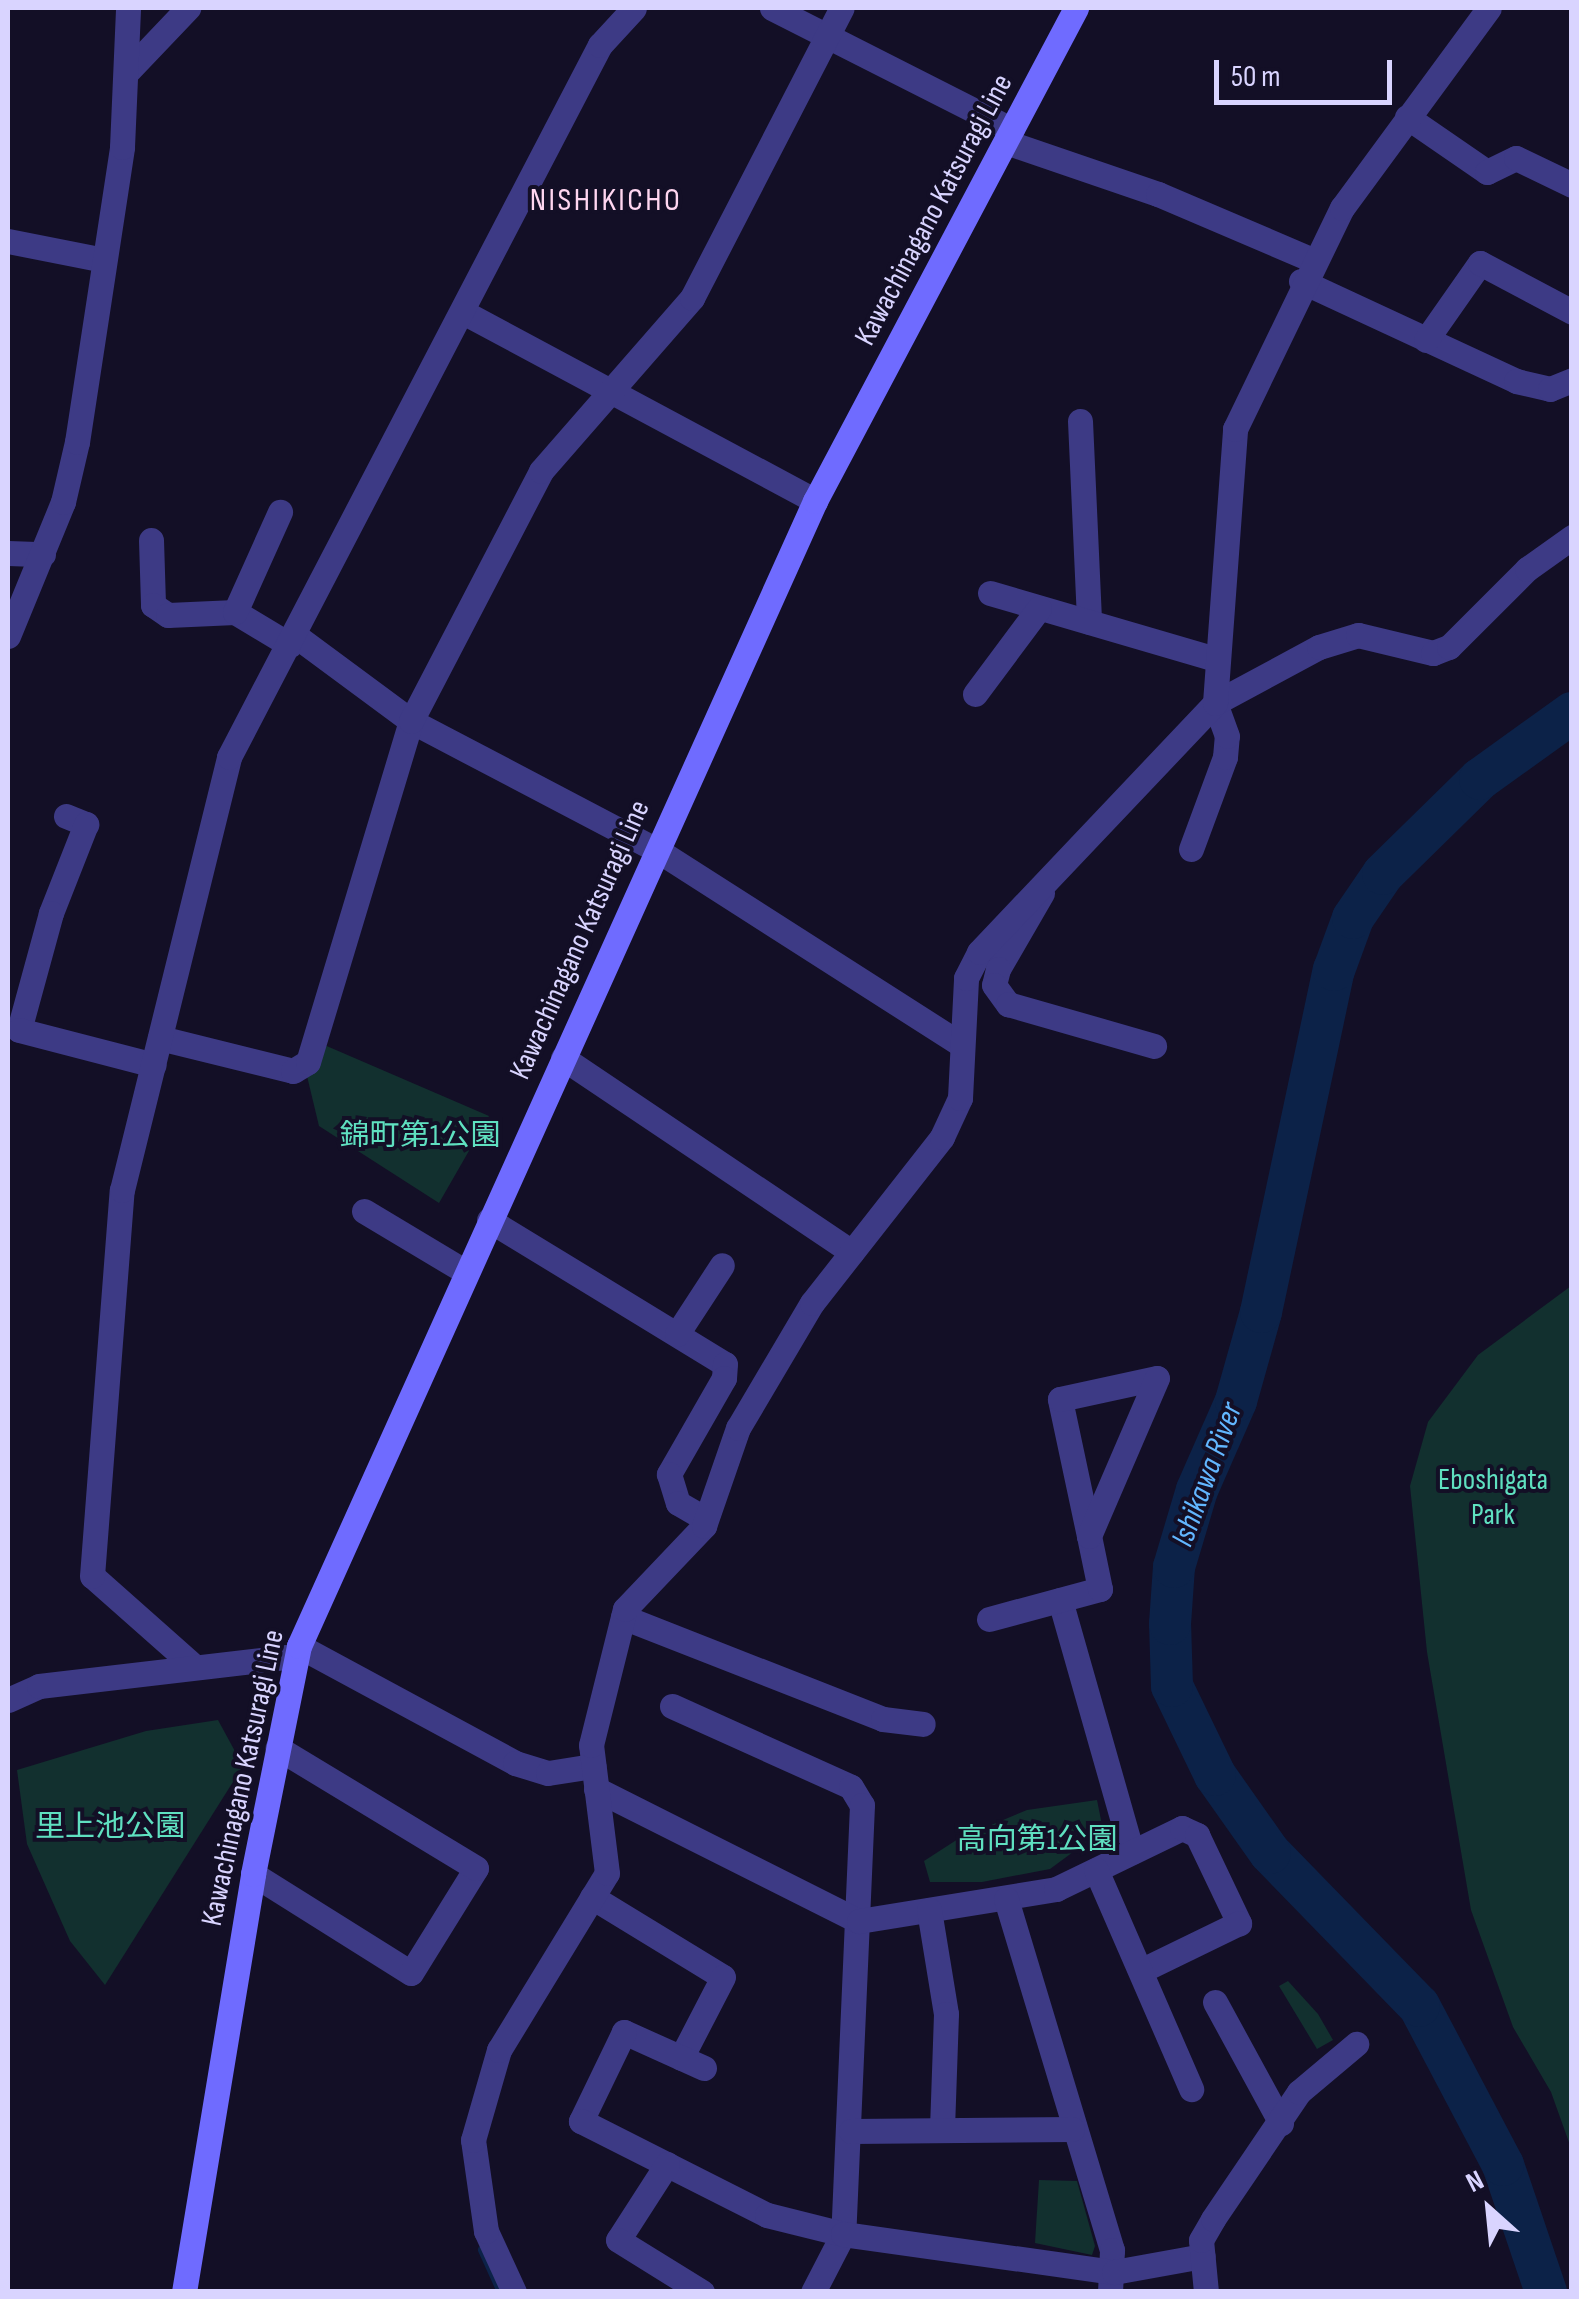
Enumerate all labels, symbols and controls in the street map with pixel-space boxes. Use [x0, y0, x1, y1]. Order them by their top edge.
scale bar [1219, 40, 1396, 102]
text: 50 m [1231, 59, 1280, 95]
street label: Kawachinagano Katsuragi Line [847, 68, 1021, 352]
district label: NISHIKICHO [530, 182, 682, 220]
street label: Kawachinagano Katsuragi Line [502, 795, 658, 1085]
park label: 錦町第1公園 [340, 1118, 500, 1154]
water label: Ishikawa River [1164, 1398, 1252, 1552]
park label: Eboshigata Park [1438, 1462, 1548, 1532]
street label: Kawachinagano Katsuragi Line [194, 1627, 292, 1929]
park label: 里上池公園 [35, 1809, 185, 1845]
park label: 高向第1公園 [957, 1822, 1117, 1858]
north arrow [1439, 2159, 1539, 2259]
text: N [1461, 2164, 1489, 2200]

